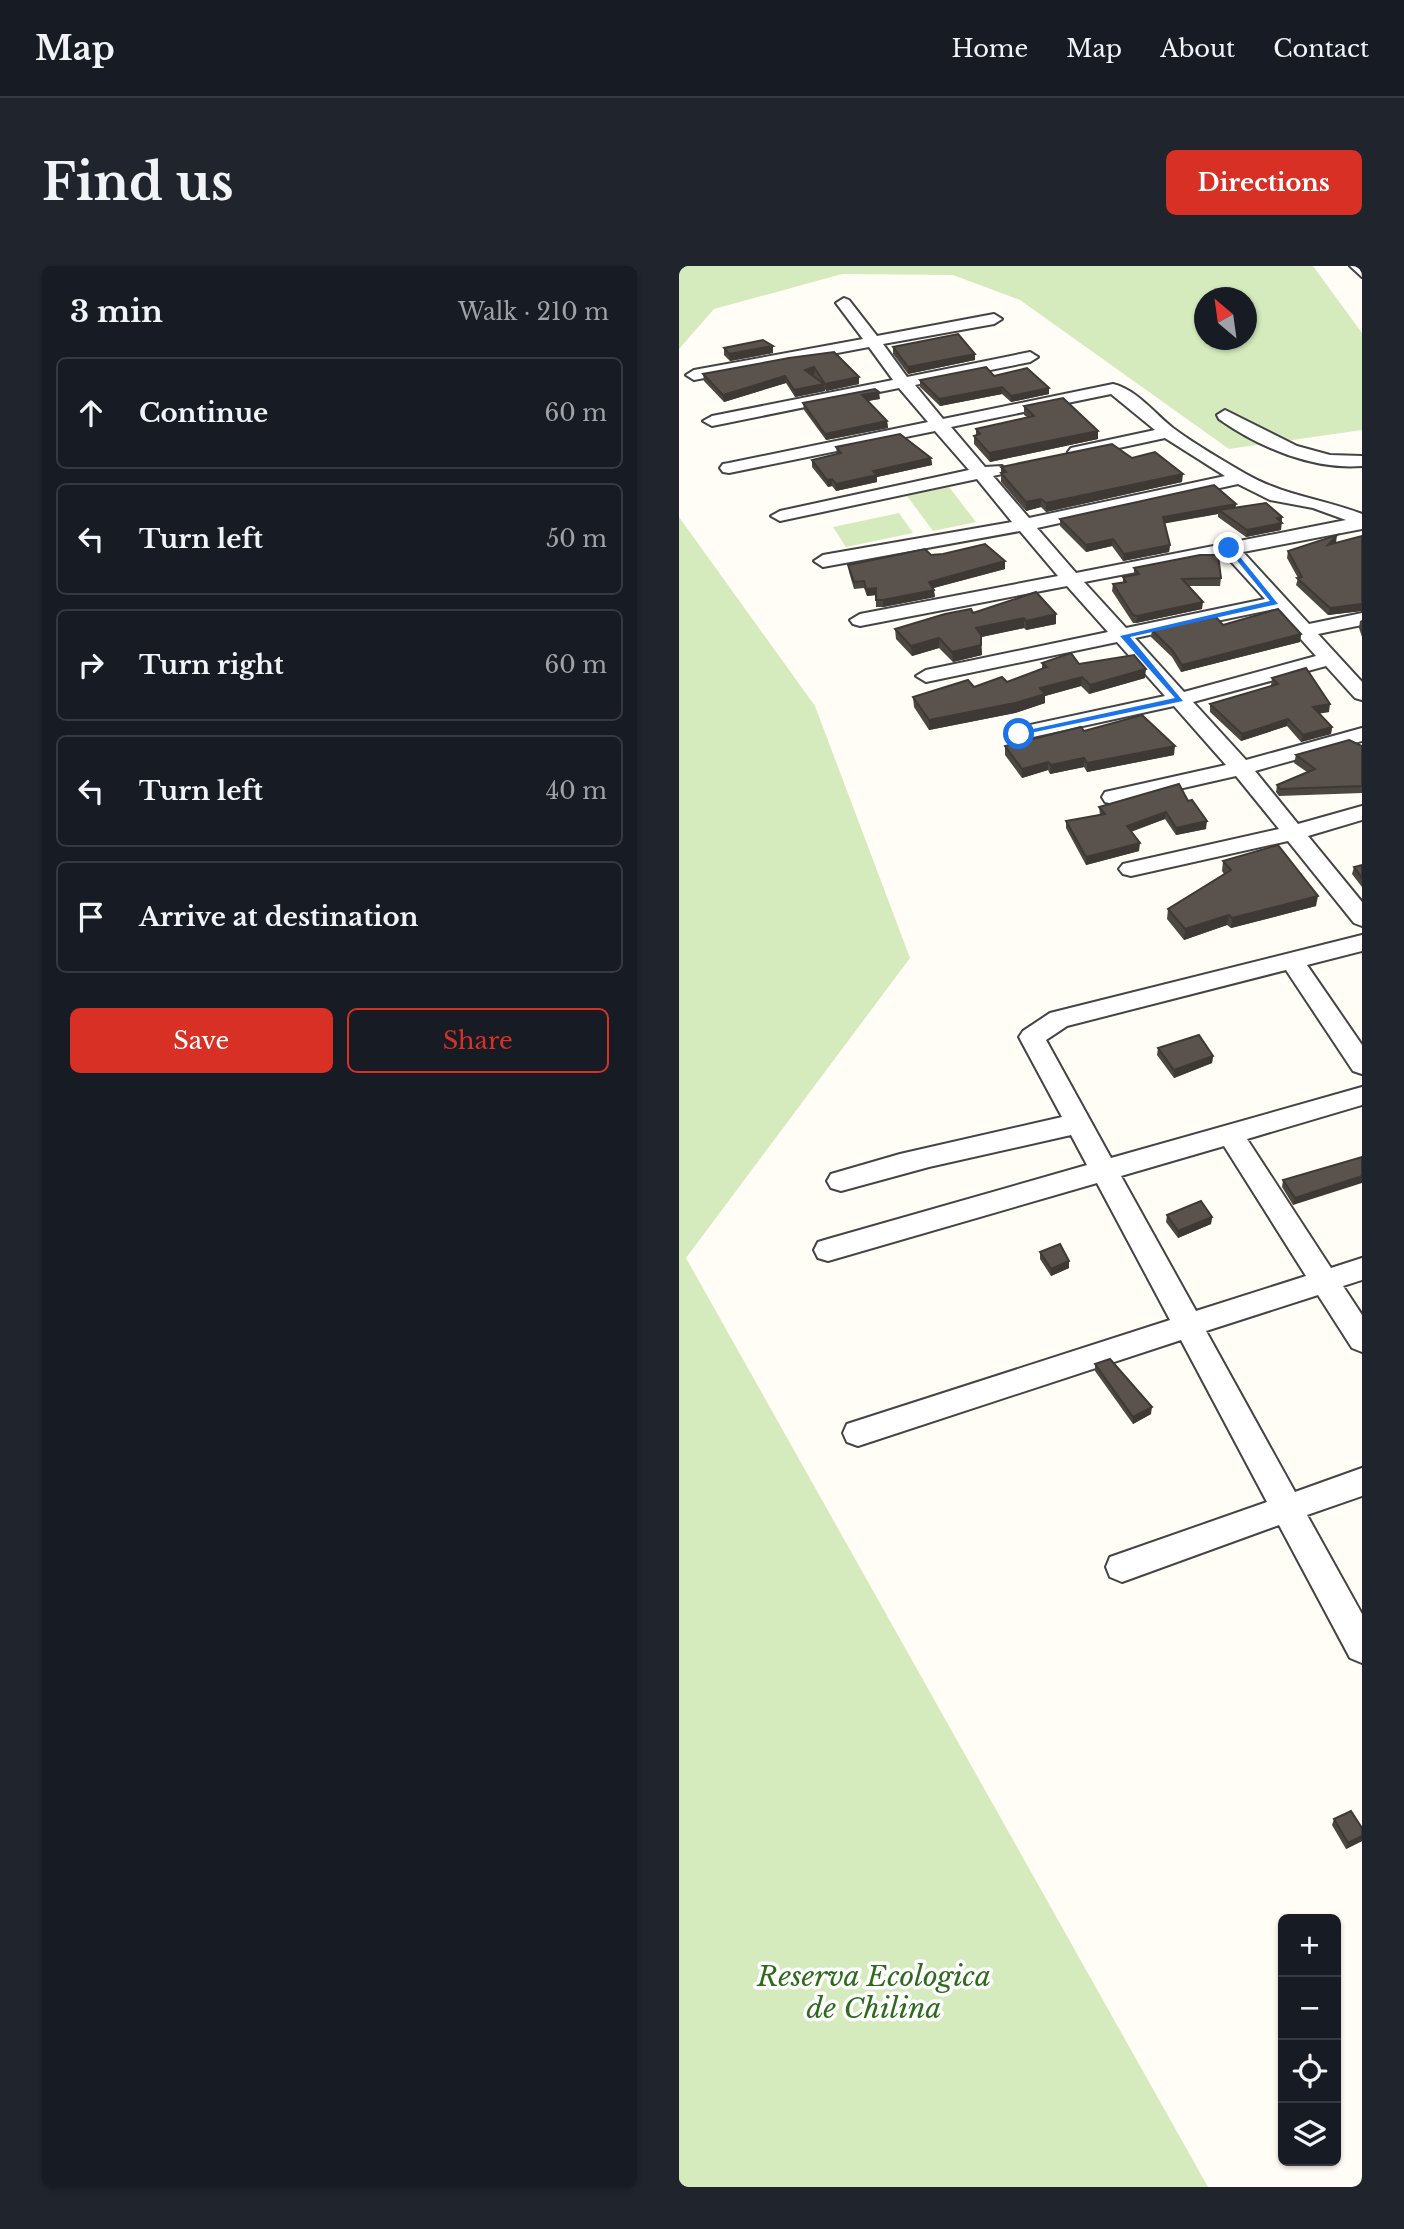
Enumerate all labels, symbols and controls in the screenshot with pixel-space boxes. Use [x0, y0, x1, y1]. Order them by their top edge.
text: Map [35, 28, 115, 69]
text: Home [952, 34, 1028, 63]
text: Map [1066, 34, 1122, 63]
text: About [1160, 34, 1235, 63]
text: Contact [1273, 34, 1369, 63]
button: Directions [1166, 150, 1362, 215]
text: Find us [42, 152, 234, 213]
north arrow [1194, 287, 1257, 350]
text: 3 min [70, 293, 163, 330]
text: Walk · 210 m [458, 298, 609, 326]
icon: ahead [72, 394, 110, 432]
text: Continue [139, 397, 268, 429]
text: 60 m [545, 399, 607, 427]
icon: left [72, 520, 110, 558]
text: Turn left [139, 523, 263, 555]
text: 50 m [546, 525, 607, 553]
route end [1213, 532, 1244, 563]
icon: right [72, 646, 110, 684]
text: Turn right [139, 649, 284, 681]
text: 60 m [545, 651, 607, 679]
route start [1003, 718, 1034, 749]
icon: left [72, 772, 110, 810]
text: Turn left [139, 775, 263, 807]
text: 40 m [546, 777, 607, 805]
icon: arrive [72, 898, 110, 936]
text: Arrive at destination [139, 901, 419, 933]
button: Save [70, 1008, 333, 1073]
button: Share [347, 1008, 609, 1073]
map controls [1278, 1914, 1341, 2166]
button: + [1278, 1914, 1341, 1977]
park label: Reserva Ecologica de Chilina [756, 1959, 991, 2026]
button: − [1278, 1977, 1341, 2040]
button: locate [1278, 2040, 1341, 2103]
button: layers [1278, 2103, 1341, 2166]

